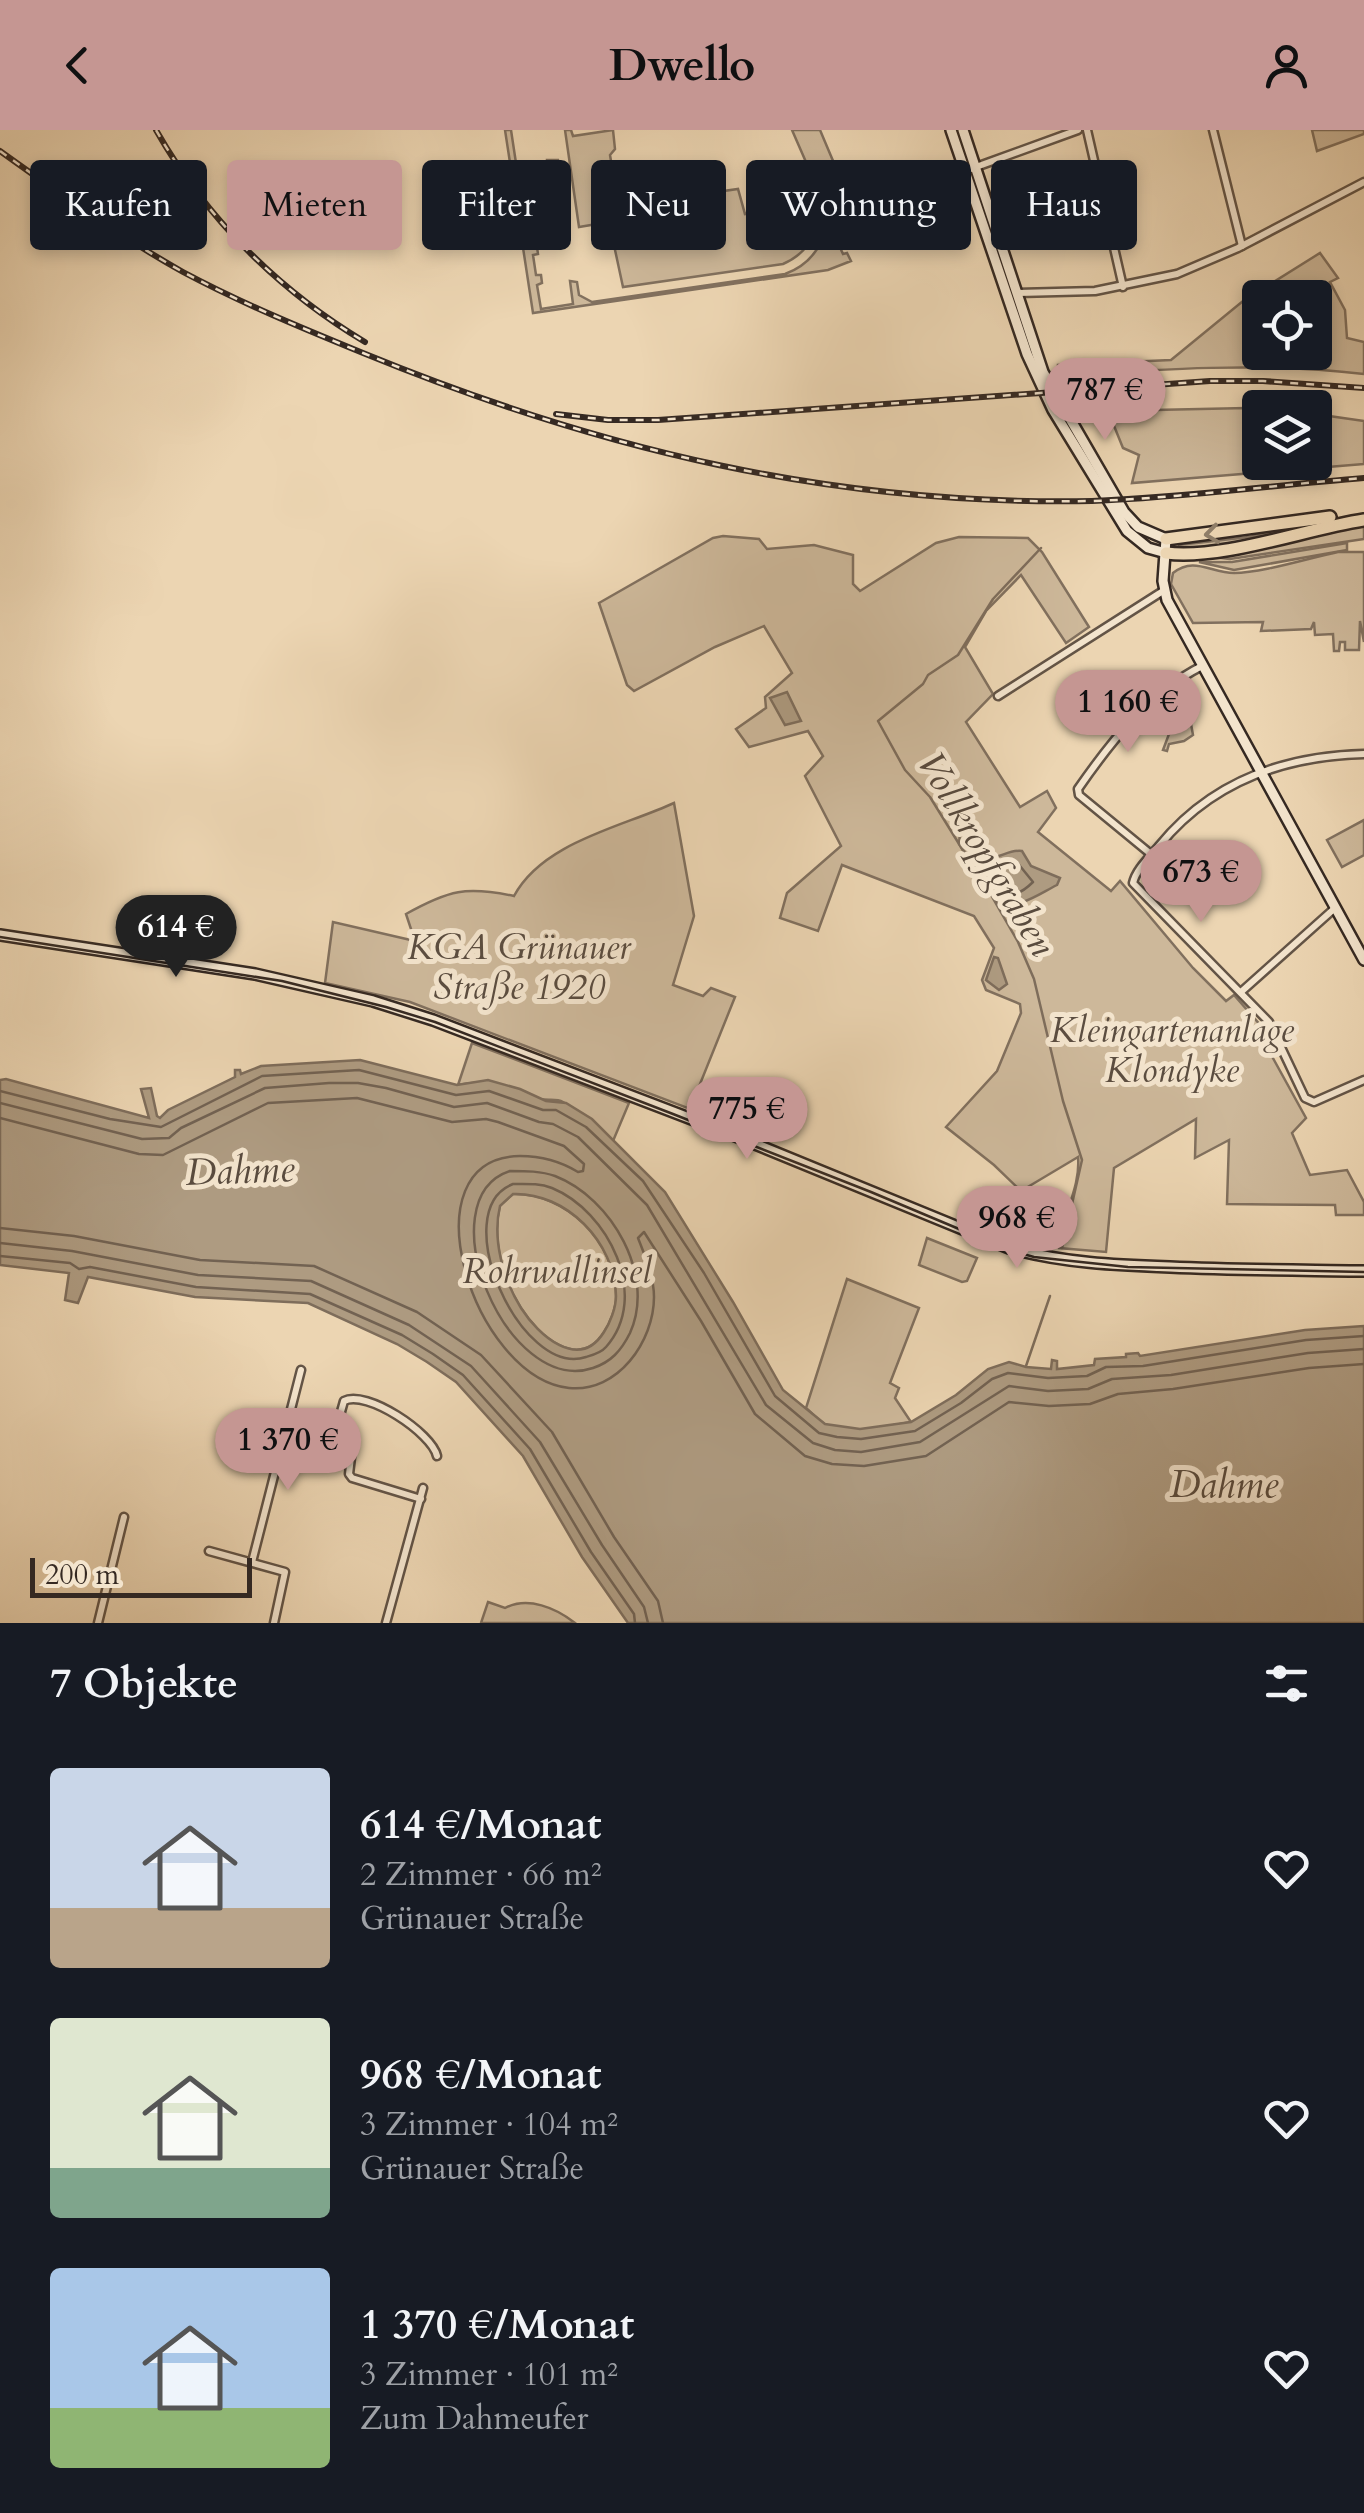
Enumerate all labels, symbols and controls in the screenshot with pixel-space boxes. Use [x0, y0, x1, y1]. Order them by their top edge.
text: Dwello [609, 35, 755, 96]
icon: back [50, 38, 105, 93]
icon: person [1259, 38, 1314, 93]
chip: Kaufen [30, 160, 207, 250]
chip: Mieten [227, 160, 402, 250]
chip: Filter [422, 160, 571, 250]
chip: Neu [591, 160, 726, 250]
chip: Wohnung [746, 160, 971, 250]
chip: Haus [991, 160, 1137, 250]
map controls [1242, 280, 1332, 480]
button: locate [1242, 280, 1332, 370]
pin: 787 € [1035, 358, 1175, 443]
text: 787 € [1067, 368, 1143, 412]
button: layers [1242, 390, 1332, 480]
one-way arrow [1204, 523, 1220, 544]
pin: 1 160 € [1036, 670, 1220, 755]
text: 1 160 € [1077, 680, 1179, 724]
water label: Vollkropfgraben [904, 741, 1068, 966]
pin: 673 € [1131, 840, 1271, 925]
text: 673 € [1163, 850, 1239, 894]
pin: 614 € [106, 895, 246, 980]
text: 614 € [138, 905, 214, 949]
park label: KGA Grünauer Straße 1920 [407, 924, 632, 1012]
park label: Kleingartenanlage Klondyke [1050, 1007, 1294, 1095]
pin: 775 € [677, 1077, 817, 1162]
text: 775 € [709, 1087, 785, 1131]
water label: Dahme [185, 1143, 296, 1199]
pin: 968 € [947, 1186, 1087, 1271]
text: 968 € [979, 1196, 1055, 1240]
park label: Rohrwallinsel [463, 1248, 653, 1296]
pin: 1 370 € [196, 1408, 380, 1493]
text: 1 370 € [237, 1418, 339, 1462]
water label: Dahme [1170, 1459, 1279, 1511]
scale bar [30, 1553, 252, 1598]
text: 200 m [45, 1556, 119, 1594]
text: 7 Objekte [50, 1655, 238, 1712]
icon: filters [1259, 1656, 1314, 1711]
text: 614 €/Monat [360, 1796, 601, 1853]
icon: home [130, 1808, 250, 1928]
icon: heart [1259, 1841, 1314, 1896]
text: 2 Zimmer · 66 m² [360, 1853, 602, 1897]
text: Grünauer Straße [360, 1897, 584, 1941]
text: 968 €/Monat [360, 2046, 601, 2103]
icon: home [130, 2058, 250, 2178]
icon: heart [1259, 2091, 1314, 2146]
text: 3 Zimmer · 104 m² [360, 2103, 618, 2147]
text: Grünauer Straße [360, 2147, 584, 2191]
text: 1 370 €/Monat [360, 2296, 634, 2353]
icon: home [130, 2308, 250, 2428]
icon: heart [1259, 2341, 1314, 2396]
text: 3 Zimmer · 101 m² [360, 2353, 618, 2397]
text: Zum Dahmeufer [360, 2397, 589, 2441]

